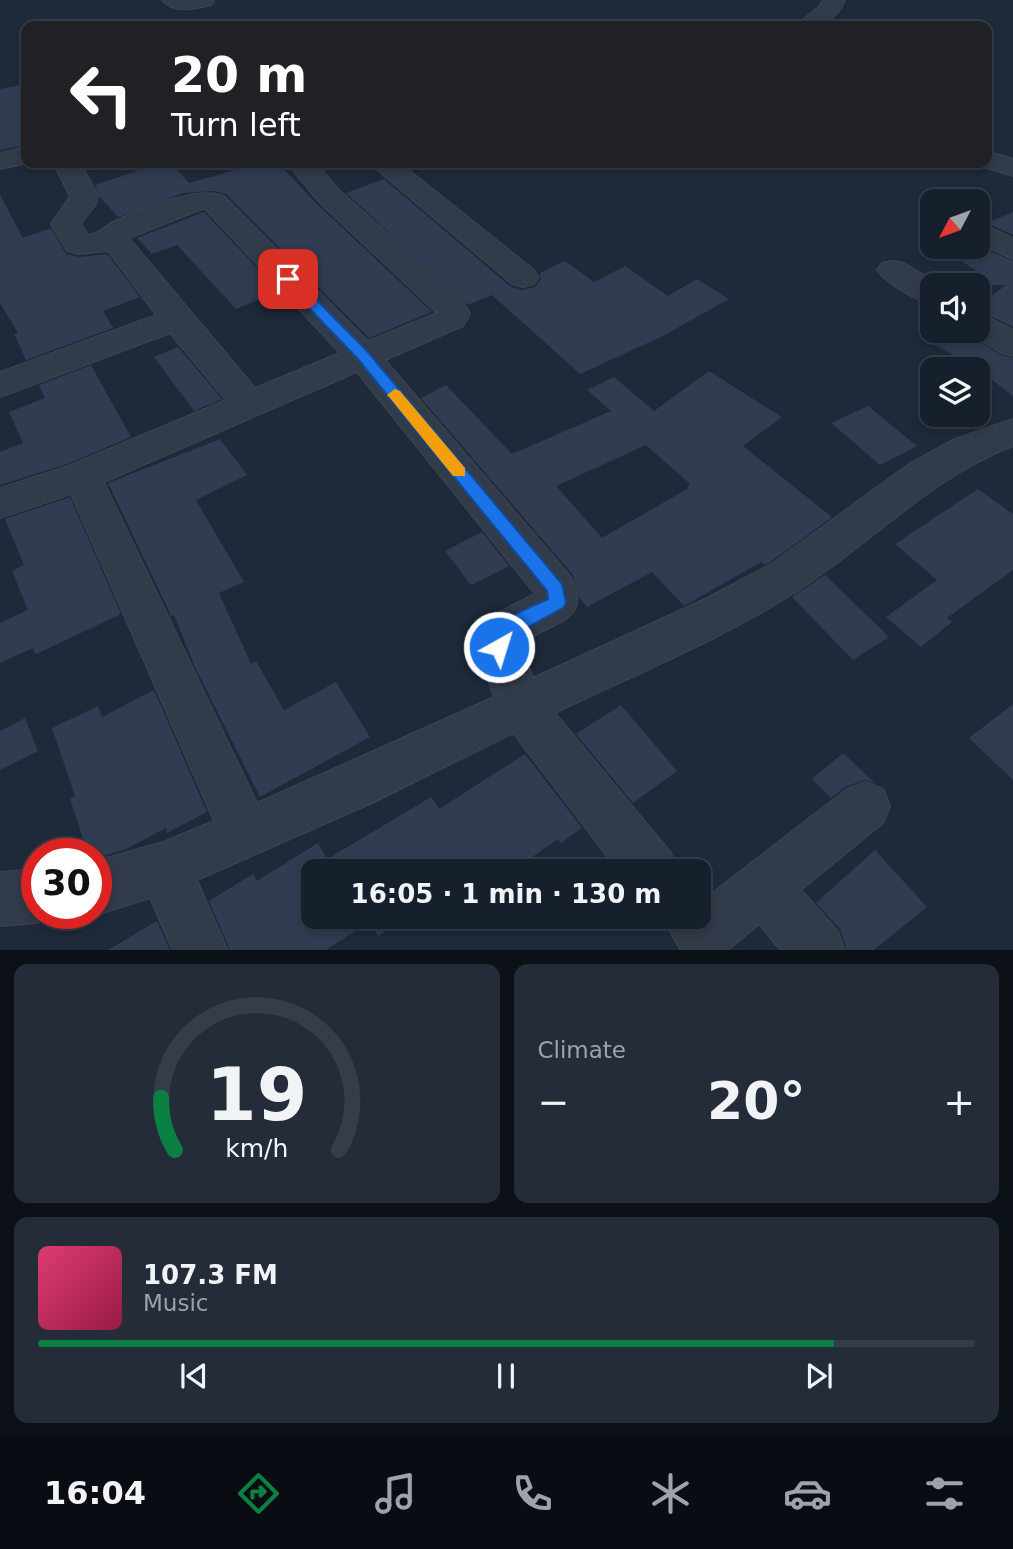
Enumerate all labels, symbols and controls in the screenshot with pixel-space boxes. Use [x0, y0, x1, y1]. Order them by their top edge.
text: 20 m [171, 47, 307, 104]
icon: left [56, 49, 147, 140]
text: Turn left [171, 106, 301, 144]
north arrow [920, 189, 990, 259]
map controls [920, 189, 990, 427]
pin [258, 249, 318, 309]
icon: arrive [269, 260, 307, 298]
button: sound [920, 273, 990, 343]
button: layers [920, 357, 990, 427]
position arrow [462, 610, 536, 684]
speed limit sign: 30 [21, 838, 112, 929]
text: 16:05 · 1 min · 130 m [351, 879, 661, 909]
text: Climate [538, 1037, 626, 1063]
text: 19 [206, 1052, 307, 1137]
text: 20° [707, 1071, 805, 1131]
text: − [538, 1080, 569, 1124]
text: + [943, 1080, 975, 1124]
text: km/h [225, 1133, 288, 1162]
text: 107.3 FM [143, 1260, 278, 1290]
text: Music [143, 1290, 208, 1316]
icon: previous [175, 1357, 213, 1395]
icon: pause [487, 1357, 525, 1395]
icon: next [800, 1357, 838, 1395]
icon: directions [234, 1469, 283, 1518]
icon: music [371, 1469, 420, 1518]
icon: phone [508, 1469, 557, 1518]
icon: climate [646, 1469, 695, 1518]
icon: car [783, 1469, 832, 1518]
icon: filters [920, 1469, 969, 1518]
text: 16:04 [44, 1474, 146, 1512]

